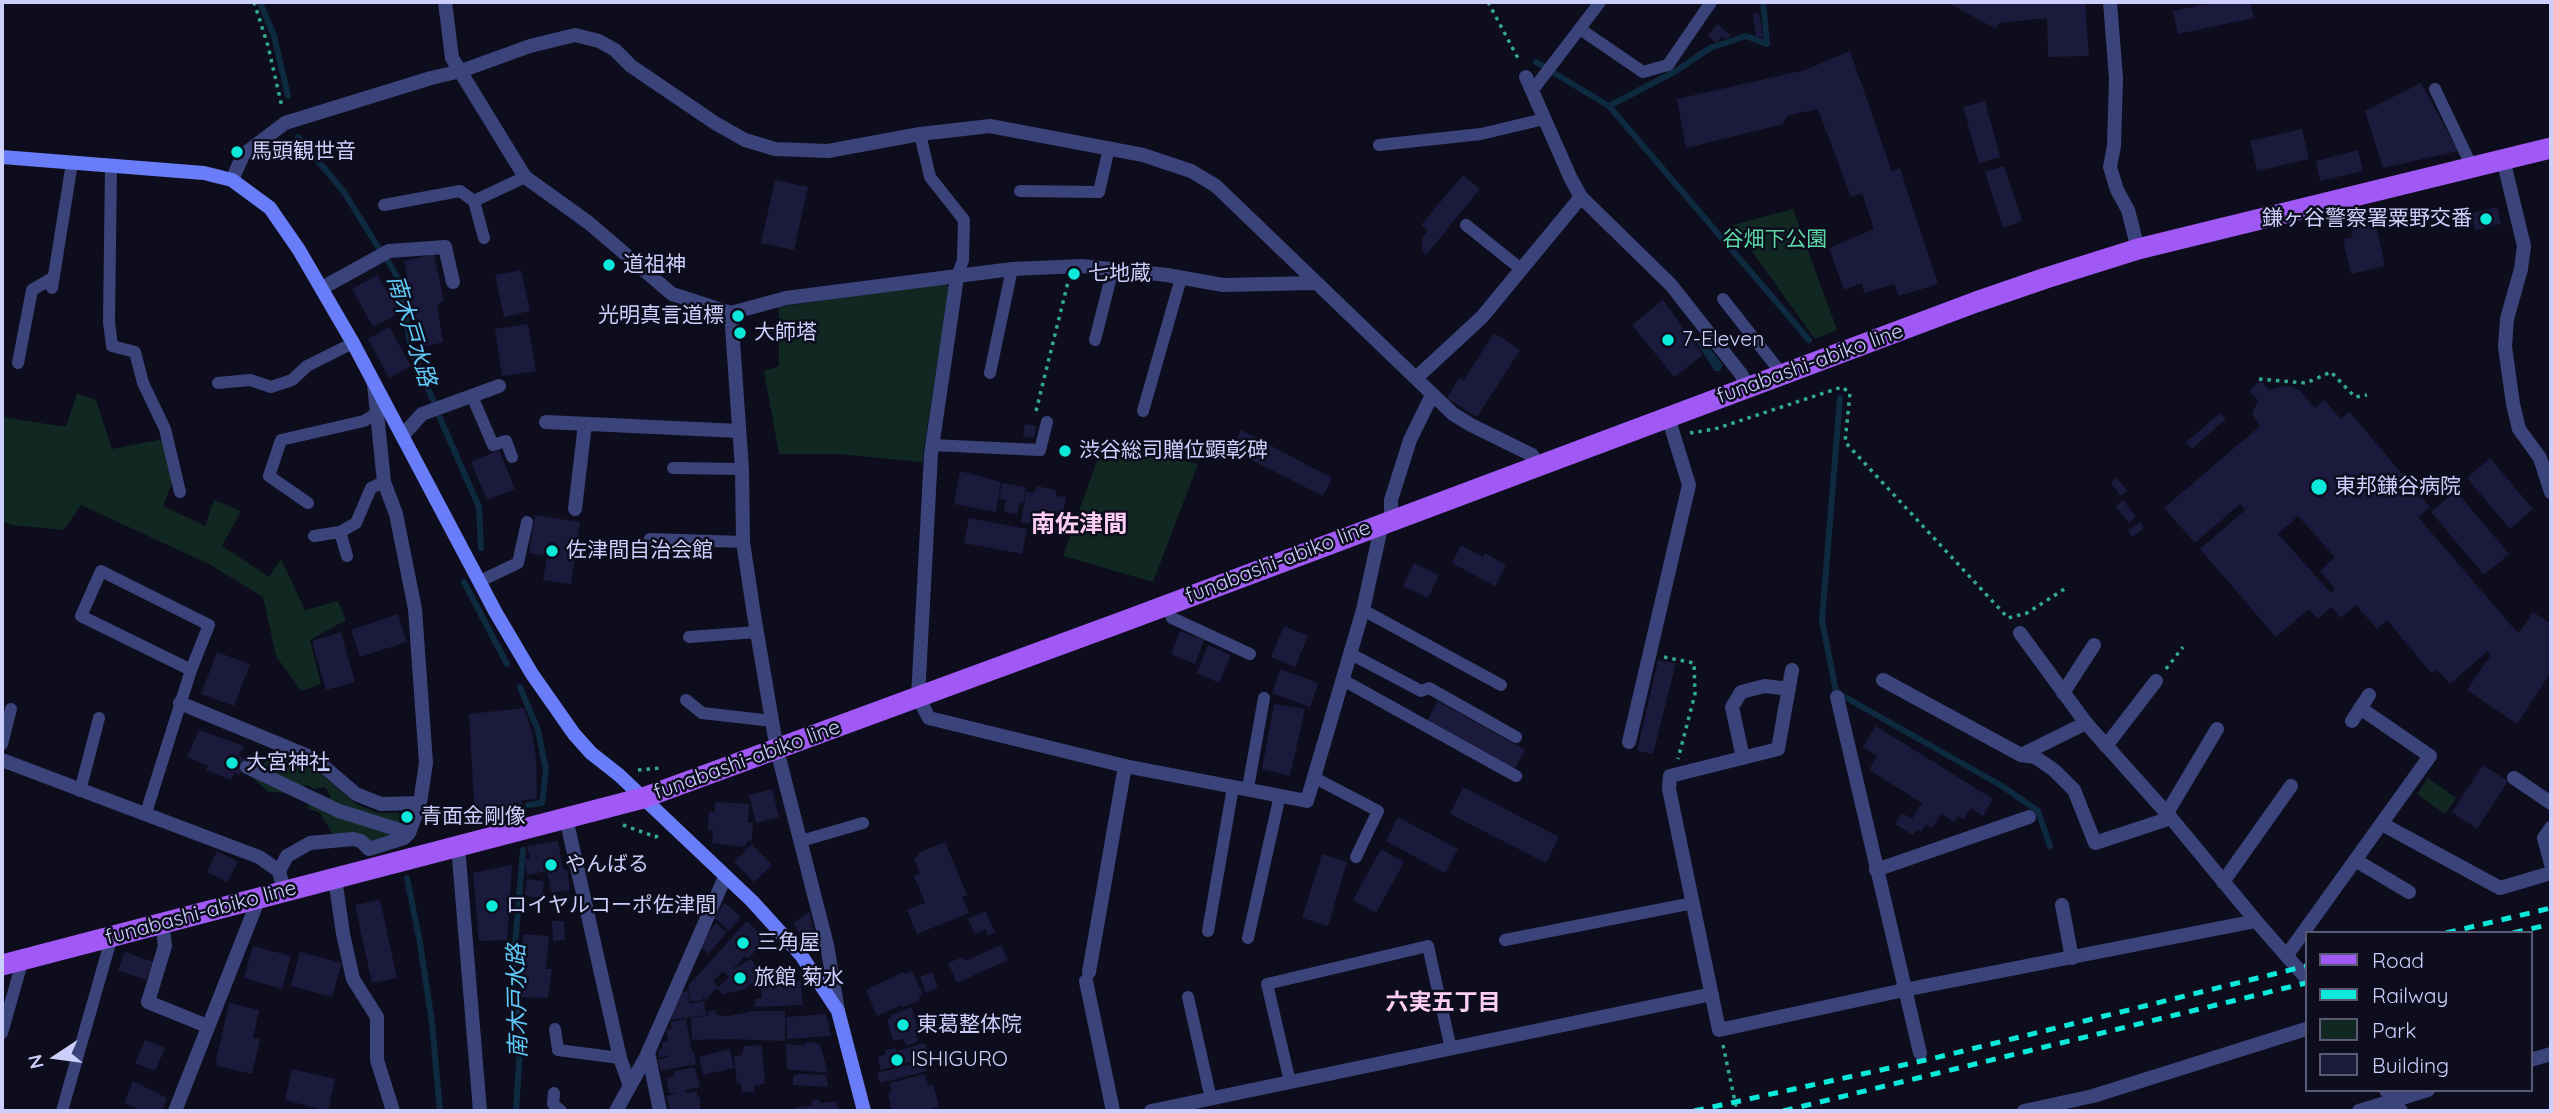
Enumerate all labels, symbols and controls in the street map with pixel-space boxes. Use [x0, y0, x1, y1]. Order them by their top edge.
place label: 馬頭観世音 [251, 139, 356, 165]
marker: 馬頭観世音 [229, 144, 245, 160]
place label: 鎌ヶ谷警察署粟野交番 [2262, 206, 2472, 232]
marker: 鎌ヶ谷警察署粟野交番 [2478, 211, 2494, 227]
park label: 谷畑下公園 [1723, 227, 1827, 253]
place label: 道祖神 [623, 252, 686, 278]
marker: 道祖神 [601, 257, 617, 273]
place label: 七地蔵 [1088, 261, 1151, 287]
marker: 七地蔵 [1066, 266, 1082, 282]
water label: 南木戸水路 [381, 272, 441, 390]
place label: 光明真言道標 [598, 303, 724, 329]
marker: 光明真言道標 [730, 308, 746, 324]
street label: funabashi-abiko line [1713, 319, 1907, 409]
place label: 大師塔 [754, 320, 817, 346]
marker: 大師塔 [732, 325, 748, 341]
place label: 7-Eleven [1682, 327, 1764, 353]
marker: 7-Eleven [1660, 332, 1676, 348]
place label: 渋谷総司贈位顕彰碑 [1079, 438, 1268, 464]
marker: 渋谷総司贈位顕彰碑 [1057, 443, 1073, 459]
place label: 東邦鎌谷病院 [2335, 474, 2461, 500]
marker: 東邦鎌谷病院 [2309, 477, 2329, 497]
district label: 南佐津間 [1031, 511, 1127, 539]
street label: funabashi-abiko line [1182, 515, 1374, 609]
place label: 佐津間自治会館 [566, 538, 713, 564]
marker: 佐津間自治会館 [544, 543, 560, 559]
street label: funabashi-abiko line [650, 715, 844, 805]
place label: 大宮神社 [246, 750, 330, 776]
marker: 大宮神社 [224, 755, 240, 771]
place label: 青面金剛像 [421, 804, 526, 830]
marker: 青面金剛像 [399, 809, 415, 825]
place label: やんばる [565, 852, 649, 878]
marker: やんばる [543, 857, 559, 873]
street label: funabashi-abiko line [103, 875, 299, 951]
place label: ロイヤルコーポ佐津間 [506, 893, 716, 919]
marker: ロイヤルコーポ佐津間 [484, 898, 500, 914]
place label: 三角屋 [757, 930, 820, 956]
legend [2304, 931, 2532, 1092]
marker: 三角屋 [735, 935, 751, 951]
water label: 南木戸水路 [503, 943, 533, 1059]
text: Road [2372, 947, 2424, 973]
place label: 旅館 菊水 [754, 965, 844, 991]
marker: 旅館 菊水 [732, 970, 748, 986]
text: Railway [2372, 982, 2448, 1008]
district label: 六実五丁目 [1386, 989, 1500, 1017]
place label: 東葛整体院 [917, 1012, 1022, 1038]
marker: 東葛整体院 [895, 1017, 911, 1033]
text: Park [2372, 1017, 2416, 1043]
north arrow [21, 1022, 91, 1092]
place label: ISHIGURO [911, 1047, 1008, 1073]
text: N [22, 1052, 49, 1071]
marker: ISHIGURO [889, 1052, 905, 1068]
text: Building [2372, 1052, 2449, 1078]

